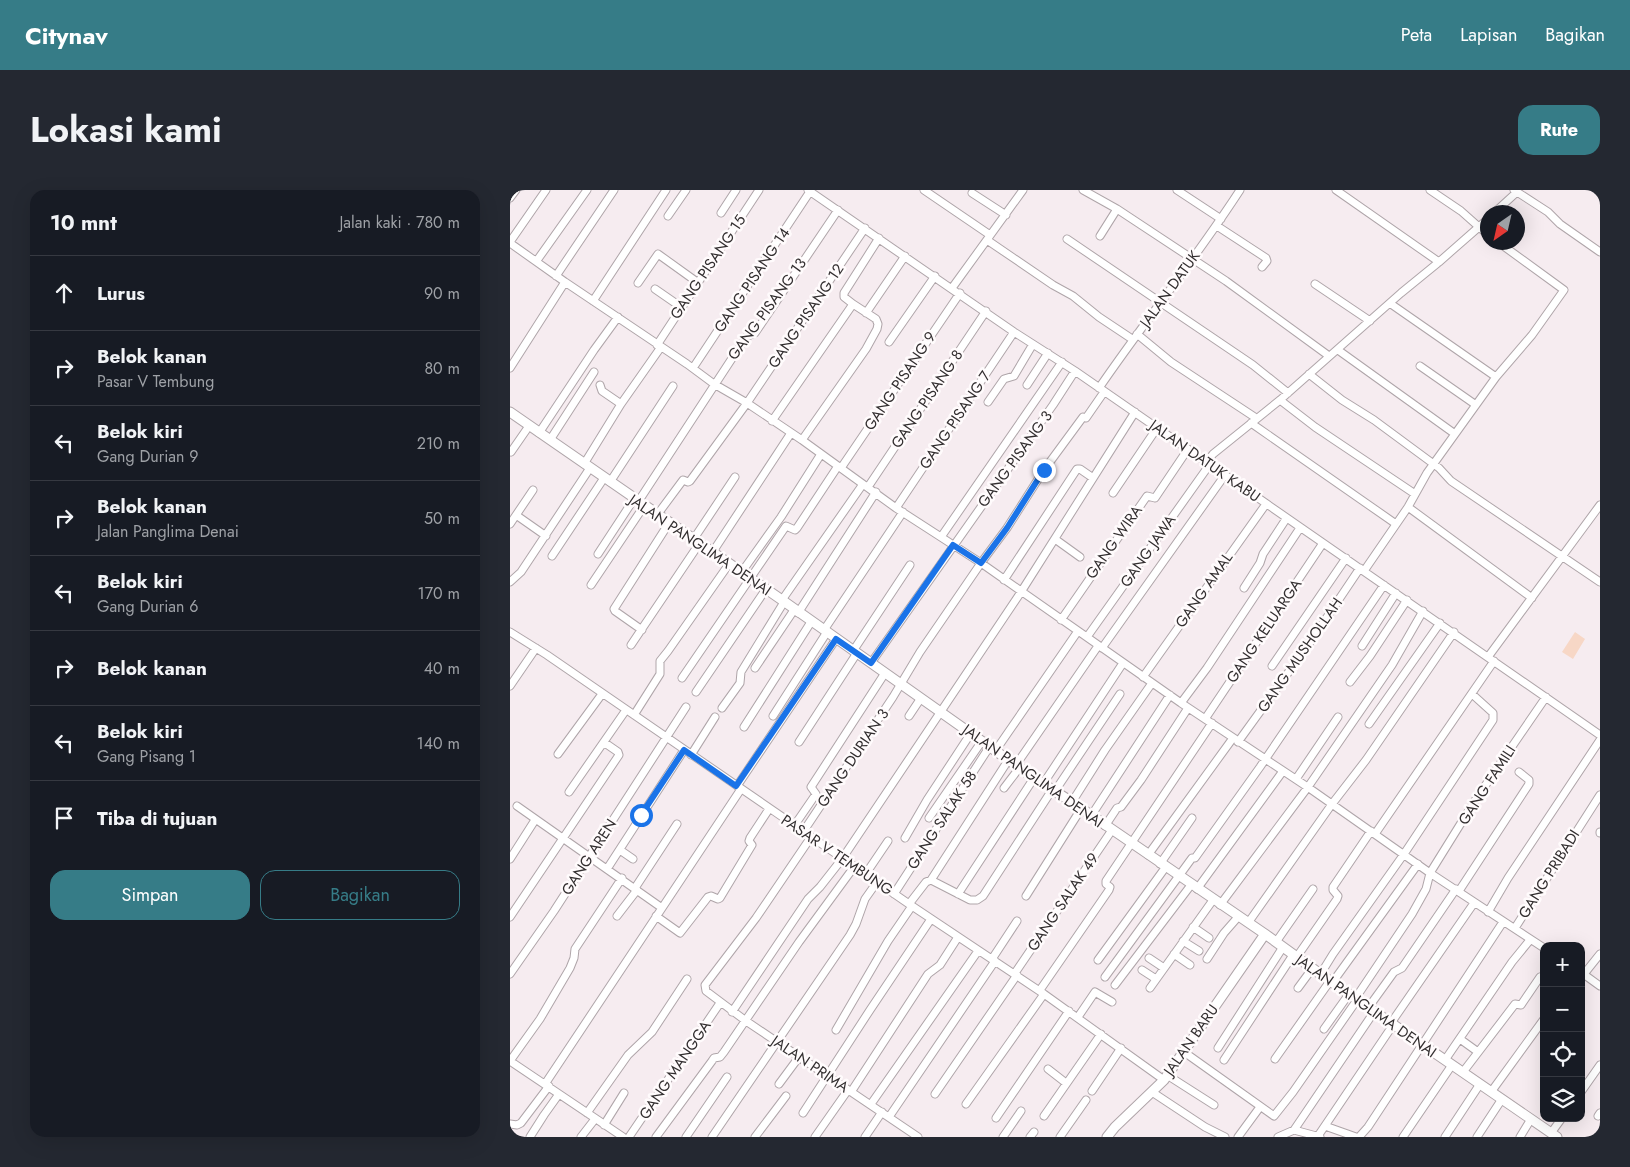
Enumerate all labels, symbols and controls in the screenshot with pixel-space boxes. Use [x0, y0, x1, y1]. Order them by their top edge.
text: Citynav [25, 18, 108, 53]
text: Peta [1401, 22, 1432, 48]
text: Lapisan [1460, 22, 1517, 48]
text: Bagikan [1545, 22, 1605, 48]
text: Lokasi kami [30, 105, 222, 155]
button: Rute [1518, 105, 1600, 155]
north arrow [1480, 205, 1525, 250]
text: 10 mnt [50, 208, 117, 238]
street label: GANG PISANG 15 [665, 210, 751, 324]
text: Jalan kaki · 780 m [340, 211, 460, 234]
street label: GANG PISANG 14 [709, 223, 795, 337]
street label: JALAN DATUK [1133, 246, 1206, 334]
street label: GANG PISANG 13 [722, 253, 812, 365]
street label: GANG PISANG 12 [763, 259, 849, 373]
icon: ahead [50, 279, 78, 307]
text: Lurus [97, 280, 145, 307]
text: 90 m [424, 282, 460, 305]
street label: GANG PISANG 9 [859, 327, 941, 435]
text: Belok kanan [97, 343, 207, 370]
street label: GANG PISANG 8 [886, 345, 968, 453]
icon: right [50, 354, 78, 382]
text: 80 m [424, 357, 460, 380]
street label: GANG PISANG 7 [914, 366, 996, 474]
text: Pasar V Tembung [97, 370, 214, 393]
street label: GANG PISANG 3 [972, 406, 1058, 512]
street label: JALAN DATUK KABU [1143, 413, 1265, 508]
text: Belok kiri [97, 418, 183, 445]
icon: left [50, 429, 78, 457]
text: 210 m [417, 432, 460, 455]
text: Gang Durian 9 [97, 445, 198, 468]
route end [1033, 459, 1056, 482]
street label: JALAN PANGLIMA DENAI [623, 488, 776, 601]
text: Belok kanan [97, 493, 207, 520]
street label: GANG WIRA [1080, 501, 1148, 583]
icon: right [50, 504, 78, 532]
text: 50 m [424, 507, 460, 530]
street label: GANG JAWA [1115, 510, 1181, 592]
text: Jalan Panglima Denai [97, 520, 239, 543]
street label: GANG AMAL [1170, 548, 1238, 632]
text: Belok kiri [97, 568, 183, 595]
street label: GANG KELUARGA [1221, 575, 1307, 687]
icon: left [50, 579, 78, 607]
text: 170 m [418, 582, 460, 605]
street label: GANG MUSHOLLAH [1252, 593, 1348, 717]
text: Gang Durian 6 [97, 595, 198, 618]
icon: right [50, 654, 78, 682]
text: Belok kanan [97, 655, 207, 682]
text: 40 m [424, 657, 460, 680]
street label: GANG DURIAN 3 [812, 704, 894, 812]
text: Belok kiri [97, 718, 183, 745]
street label: JALAN PANGLIMA DENAI [956, 718, 1108, 833]
icon: left [50, 729, 78, 757]
text: 140 m [417, 732, 460, 755]
street label: GANG FAMILI [1453, 741, 1521, 829]
text: Gang Pisang 1 [97, 745, 196, 768]
street label: GANG SALAK 58 [902, 766, 982, 874]
icon: arrive [50, 804, 78, 832]
route start [630, 804, 653, 827]
text: Tiba di tujuan [97, 805, 217, 832]
street label: PASAR V TEMBUNG [777, 809, 897, 901]
street label: GANG AREN [556, 815, 622, 899]
street label: GANG PRIBADI [1513, 825, 1585, 923]
street label: GANG SALAK 49 [1022, 848, 1104, 956]
button: Simpan [50, 870, 250, 920]
button: Bagikan [260, 870, 460, 920]
map controls [1540, 942, 1585, 1122]
button: + [1540, 942, 1585, 987]
street label: JALAN PANGLIMA DENAI [1289, 948, 1441, 1063]
button: − [1540, 987, 1585, 1032]
street label: JALAN BARU [1157, 1000, 1224, 1082]
street label: GANG MANGGA [634, 1016, 716, 1124]
street label: JALAN PRIMA [765, 1029, 853, 1098]
button: locate [1540, 1032, 1585, 1077]
button: layers [1540, 1077, 1585, 1122]

